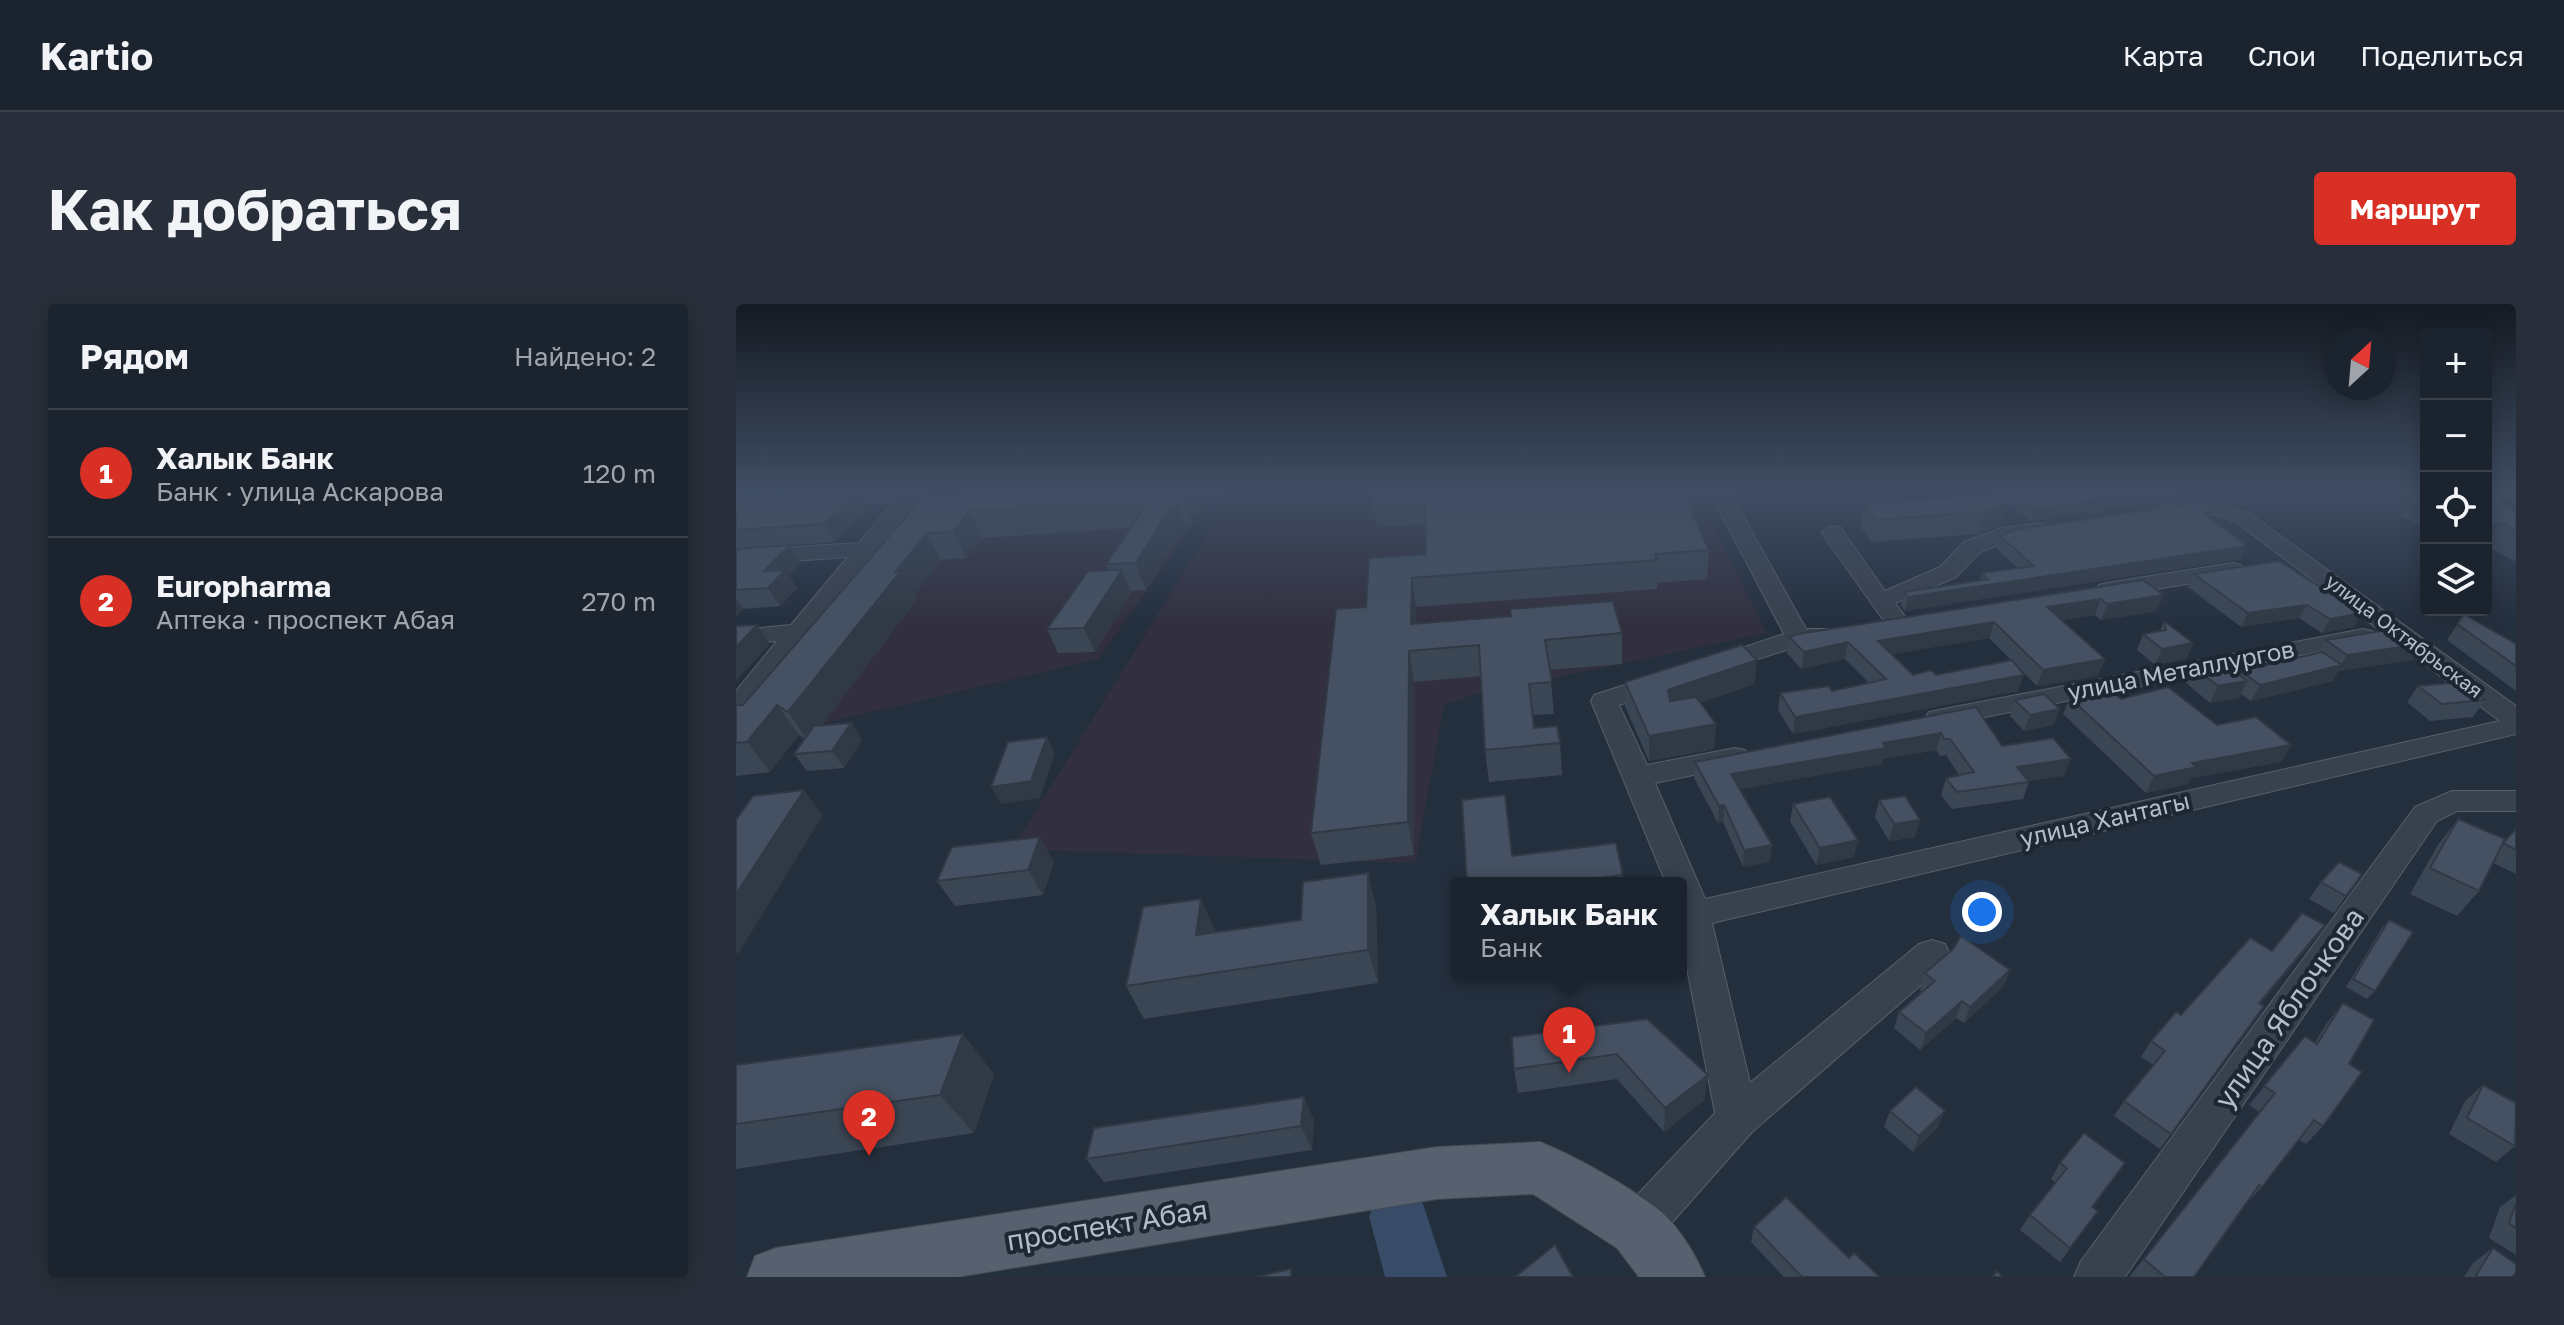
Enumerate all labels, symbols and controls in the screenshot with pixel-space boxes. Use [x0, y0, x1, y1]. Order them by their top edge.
text: Kartio [40, 33, 153, 78]
text: Карта [2123, 39, 2204, 72]
text: Слои [2248, 39, 2316, 72]
text: Поделиться [2360, 39, 2524, 72]
button: Маршрут [2314, 172, 2516, 245]
text: Как добраться [48, 175, 462, 242]
north arrow [2324, 328, 2396, 400]
map controls [2420, 328, 2492, 616]
button: + [2420, 328, 2492, 400]
text: Рядом [80, 336, 189, 376]
text: Найдено: 2 [514, 341, 656, 372]
button: − [2420, 400, 2492, 472]
text: Халык Банк [156, 440, 334, 476]
text: 1 [99, 458, 113, 489]
text: 120 m [583, 458, 656, 489]
button: locate [2420, 472, 2492, 544]
text: Банк · улица Аскарова [156, 476, 444, 507]
button: layers [2420, 544, 2492, 616]
text: Europharma [156, 568, 331, 604]
street label: улица Октябрьская [2321, 568, 2488, 702]
text: 2 [98, 586, 114, 617]
text: 270 m [582, 586, 656, 617]
text: Аптека · проспект Абая [156, 604, 455, 635]
street label: улица Металлургов [2065, 633, 2297, 706]
street label: улица Хантагы [2017, 785, 2192, 852]
popup [1451, 877, 1687, 981]
your location [1962, 892, 2002, 932]
text: Халык Банк [1480, 896, 1658, 932]
street label: улица Яблочкова [2207, 901, 2370, 1114]
text: Банк [1480, 932, 1543, 963]
pin: 1 [1543, 1007, 1595, 1073]
pin: 2 [843, 1090, 895, 1156]
street label: проспект Абая [1004, 1192, 1210, 1257]

